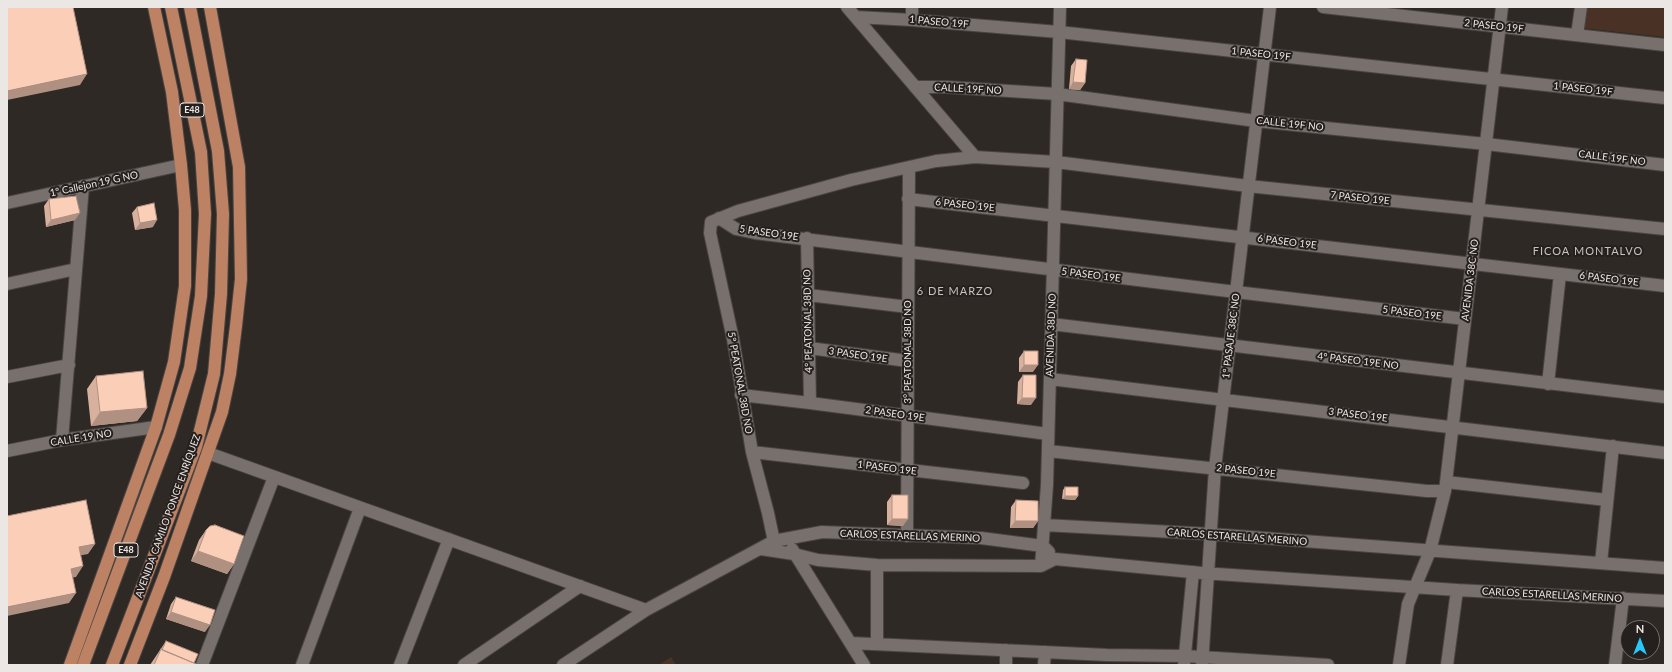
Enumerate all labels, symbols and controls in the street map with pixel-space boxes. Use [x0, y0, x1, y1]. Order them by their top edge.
street label: 1 PASEO 19F [909, 13, 969, 31]
street label: 2 PASEO 19F [1464, 17, 1524, 35]
street label: 1 PASEO 19F [1231, 45, 1291, 63]
street label: 1 PASEO 19F [1553, 80, 1613, 98]
street label: CALLE 19F NO [934, 81, 1002, 97]
road number: E48 [180, 103, 204, 117]
street label: CALLE 19F NO [1256, 115, 1324, 133]
street label: CALLE 19F NO [1578, 148, 1646, 168]
street label: 1º Callejon 19 G NO [49, 169, 139, 199]
street label: 7 PASEO 19E [1330, 189, 1390, 207]
street label: 6 PASEO 19E [935, 196, 995, 214]
street label: 5 PASEO 19E [739, 223, 799, 243]
street label: 6 PASEO 19E [1257, 232, 1317, 252]
street label: AVENIDA 38C NO [1459, 238, 1481, 322]
district label: FICOA MONTALVO [1533, 244, 1643, 258]
street label: 5 PASEO 19E [1061, 265, 1121, 285]
street label: 4° PEATONAL 38D NO [801, 269, 815, 373]
street label: 6 PASEO 19E [1579, 269, 1639, 289]
district label: 6 DE MARZO [917, 284, 993, 298]
street label: AVENIDA 38D NO [1044, 293, 1058, 377]
street label: 1° PASAJE 38C NO [1220, 293, 1242, 379]
street label: 3° PEATONAL 38D NO [902, 300, 914, 404]
street label: 5 PASEO 19E [1382, 303, 1442, 323]
street label: 5° PEATONAL 38D NO [725, 331, 755, 435]
street label: 3 PASEO 19E [828, 345, 888, 365]
street label: 4° PASEO 19E NO [1317, 350, 1399, 372]
street label: 2 PASEO 19E [865, 404, 925, 424]
street label: 3 PASEO 19E [1328, 405, 1388, 425]
street label: CALLE 19 NO [50, 427, 112, 449]
street label: AVENIDA CAMILO PONCE ENRÍQUEZ [133, 433, 203, 599]
street label: 1 PASEO 19E [857, 458, 917, 478]
street label: 2 PASEO 19E [1216, 462, 1276, 480]
street label: CARLOS ESTARELLAS MERINO [1166, 526, 1308, 548]
street label: CARLOS ESTARELLAS MERINO [840, 528, 980, 544]
road number: E48 [114, 543, 138, 557]
street label: CARLOS ESTARELLAS MERINO [1482, 585, 1622, 605]
north arrow [1620, 620, 1660, 660]
text: N [1636, 622, 1644, 635]

